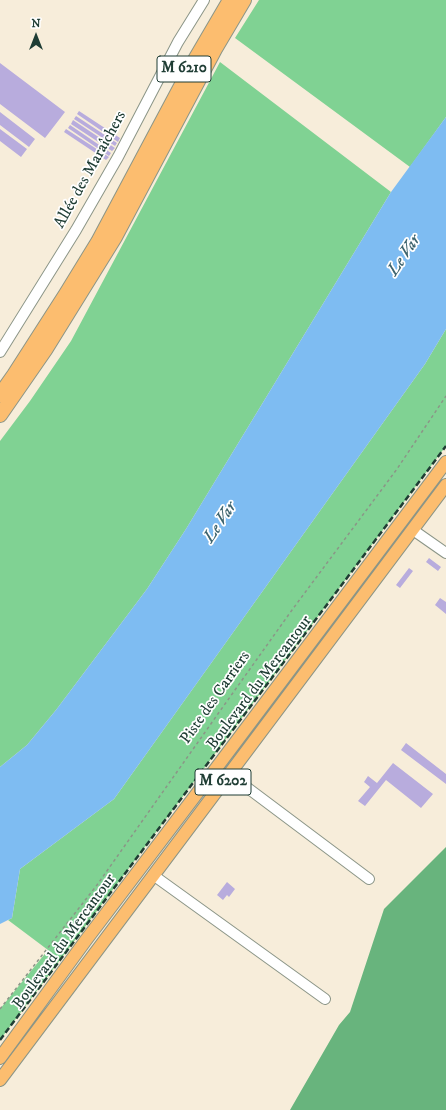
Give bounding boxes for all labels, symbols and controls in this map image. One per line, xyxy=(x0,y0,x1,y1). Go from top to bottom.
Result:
north arrow xyxy=(16,16,56,56)
text: N xyxy=(31,17,41,31)
road number: M 6210 xyxy=(157,56,211,82)
street label: Allée des Maraîchers xyxy=(51,108,131,232)
water label: Le Var xyxy=(384,232,426,280)
water label: Le Var xyxy=(200,499,242,547)
street label: Boulevard du Mercantour xyxy=(203,612,317,754)
street label: Piste des Carriers xyxy=(177,648,255,748)
road number: M 6202 xyxy=(195,769,251,795)
street label: Boulevard du Mercantour xyxy=(9,871,121,1013)

